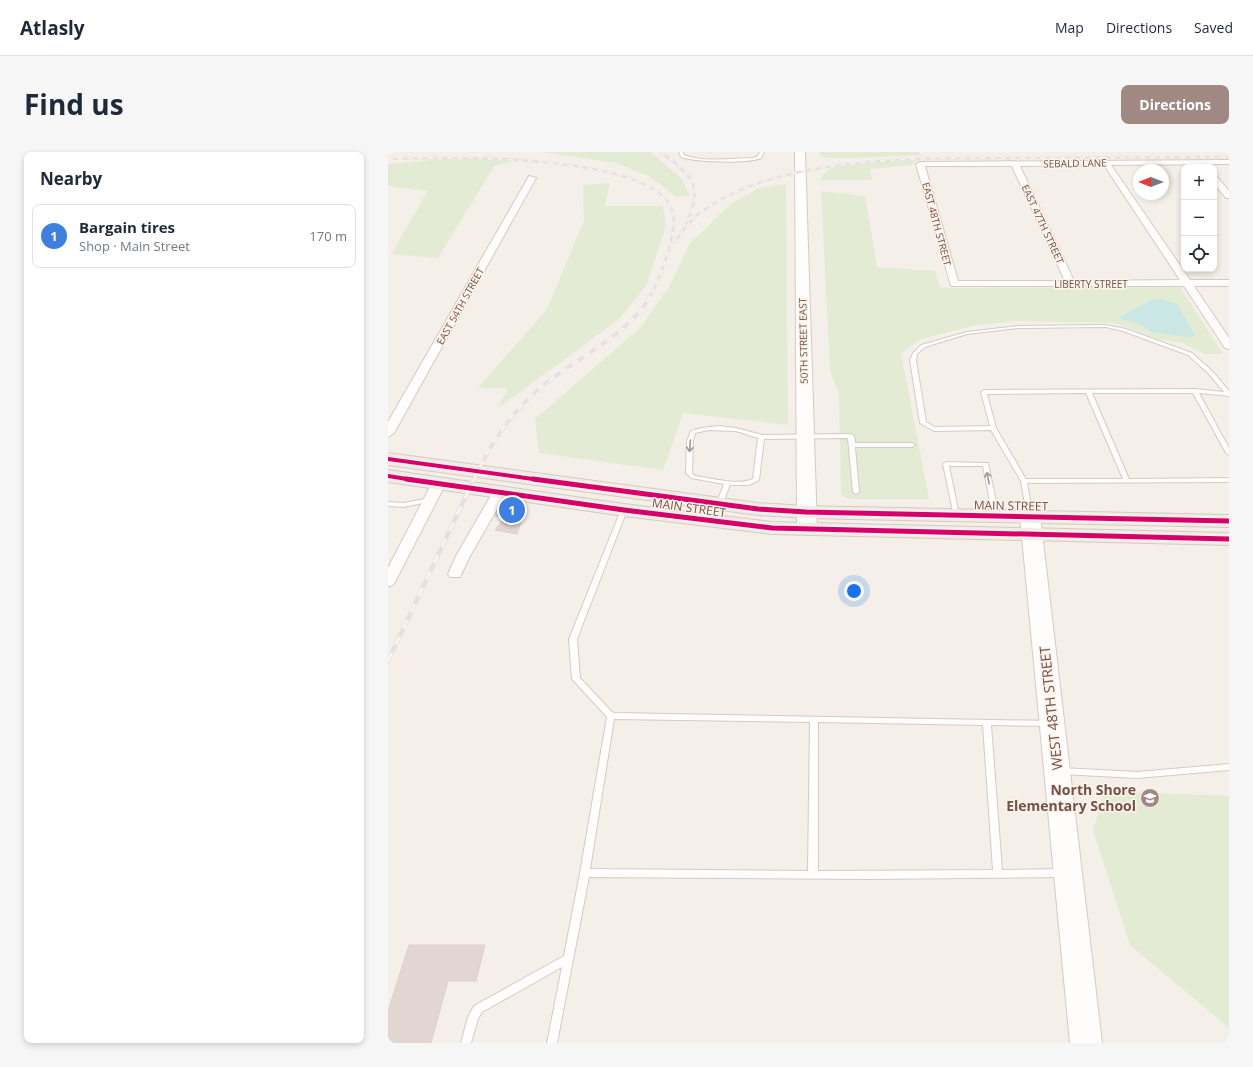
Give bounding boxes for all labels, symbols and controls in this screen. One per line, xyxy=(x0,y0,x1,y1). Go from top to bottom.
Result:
text: Atlasly xyxy=(20,15,85,41)
text: Map xyxy=(1055,18,1084,37)
text: Directions xyxy=(1106,18,1172,37)
text: Saved xyxy=(1194,18,1233,37)
text: Find us xyxy=(24,85,124,123)
button: Directions xyxy=(1121,85,1229,124)
street label: SEBALD LANE xyxy=(1043,155,1107,171)
north arrow xyxy=(1133,164,1169,200)
map controls xyxy=(1181,164,1217,272)
button: + xyxy=(1181,164,1217,200)
text: Nearby xyxy=(40,167,102,190)
street label: EAST 48TH STREET xyxy=(919,181,955,268)
street label: EAST 47TH STREET xyxy=(1018,182,1068,266)
button: − xyxy=(1181,200,1217,236)
text: Bargain tires xyxy=(79,217,175,237)
text: 1 xyxy=(50,227,58,245)
text: 170 m xyxy=(309,227,347,245)
button: locate xyxy=(1181,236,1217,272)
text: Shop · Main Street xyxy=(79,237,190,255)
street label: EAST 54TH STREET xyxy=(433,264,487,347)
street label: LIBERTY STREET xyxy=(1054,277,1128,291)
street label: 50TH STREET EAST xyxy=(795,297,811,384)
one-way arrow xyxy=(687,439,694,452)
one-way arrow xyxy=(984,471,992,484)
street label: MAIN STREET xyxy=(651,494,727,521)
pin: 1 xyxy=(499,495,525,525)
street label: MAIN STREET xyxy=(974,496,1049,515)
your location xyxy=(844,581,864,601)
street label: WEST 48TH STREET xyxy=(1035,645,1066,771)
place label: North Shore Elementary School xyxy=(1006,780,1136,815)
school or university icon: North Shore Elementary School xyxy=(1139,787,1161,809)

